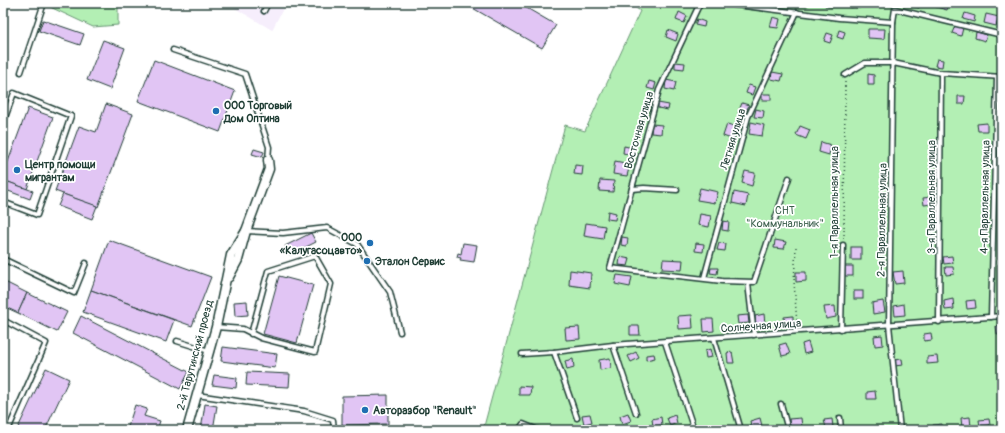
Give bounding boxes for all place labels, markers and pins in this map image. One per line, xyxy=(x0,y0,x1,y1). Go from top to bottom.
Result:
place label: ООО Торговый Дом Оптина xyxy=(223,99,292,125)
marker: ООО Торговый Дом Оптина xyxy=(211,106,221,116)
place label: Центр помощи мигрантам xyxy=(25,158,95,184)
marker: Центр помощи мигрантам xyxy=(12,165,22,175)
place label: ООО «Калугасоцавто» xyxy=(279,231,362,257)
marker: ООО «Калугасоцавто» xyxy=(365,238,375,248)
place label: Эталон Сервис xyxy=(375,255,446,268)
marker: Эталон Сервис xyxy=(362,256,372,266)
place label: Авторазбор "Renault" xyxy=(373,404,477,417)
marker: Авторазбор "Renault" xyxy=(360,405,370,415)

